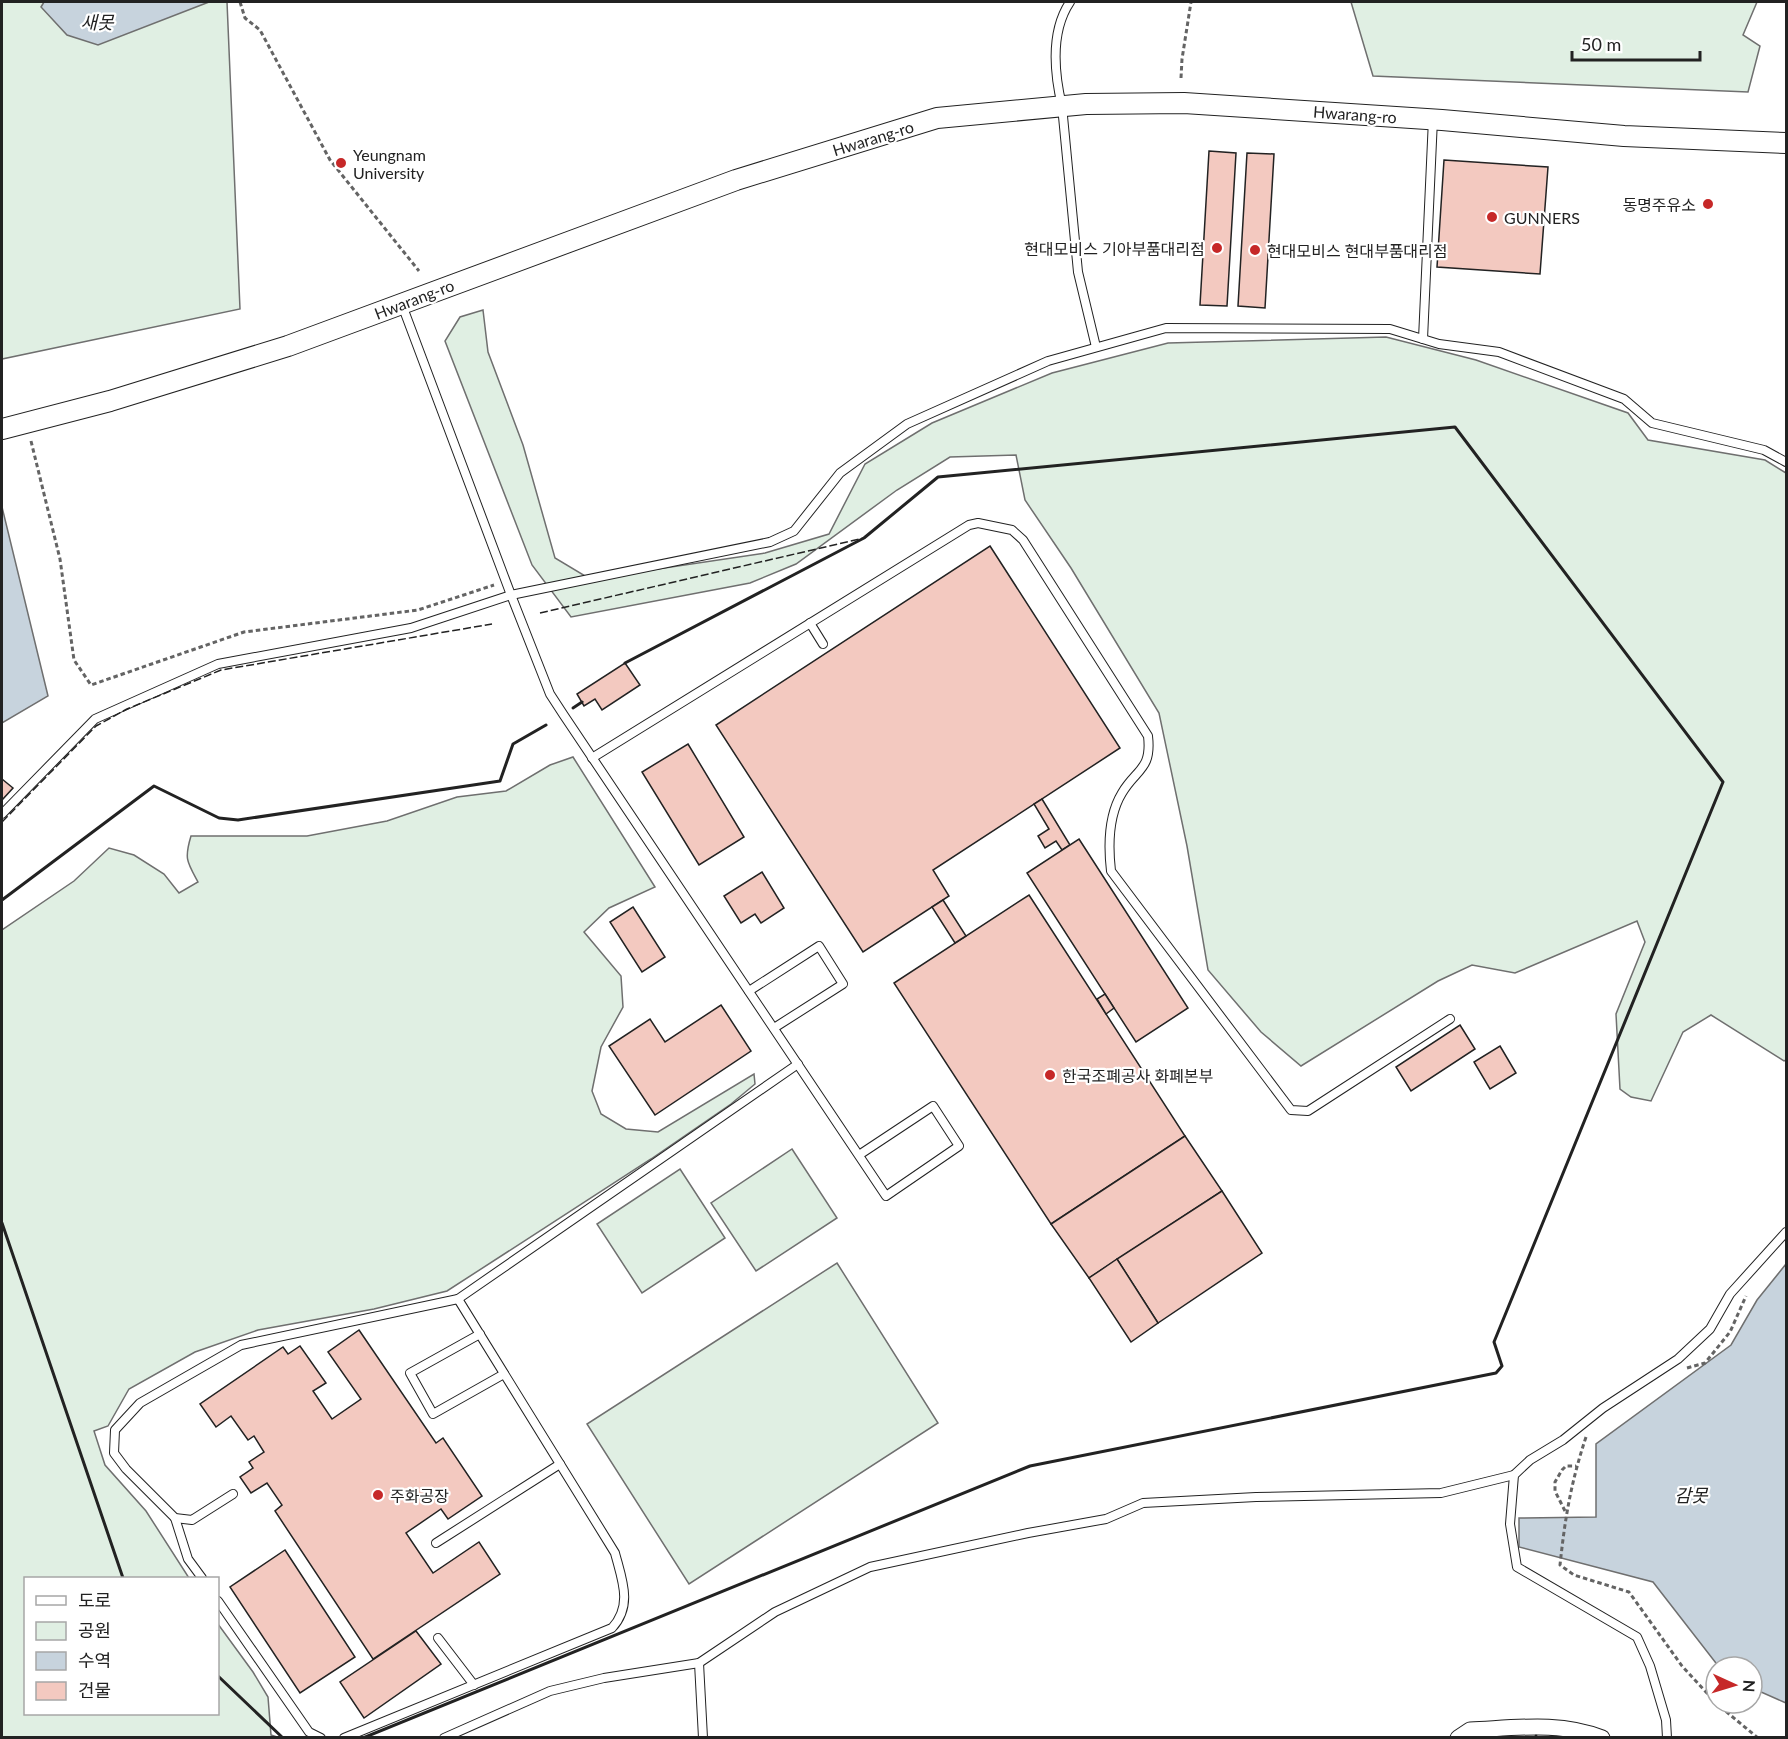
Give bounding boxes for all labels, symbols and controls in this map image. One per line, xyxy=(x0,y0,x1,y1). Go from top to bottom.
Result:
water label: 새못 xyxy=(80,11,115,33)
scale bar xyxy=(1572,24,1700,62)
text: 50 m xyxy=(1581,33,1621,55)
street label: Hwarang-ro xyxy=(1312,102,1398,126)
street label: Hwarang-ro xyxy=(830,117,916,159)
place label: Yeungnam University xyxy=(353,145,426,182)
marker: Yeungnam University xyxy=(334,156,348,170)
place label: 동명주유소 xyxy=(1622,195,1696,214)
marker: 동명주유소 xyxy=(1701,197,1715,211)
place label: GUNNERS xyxy=(1504,208,1580,227)
marker: GUNNERS xyxy=(1485,210,1499,224)
place label: 현대모비스 기아부품대리점 xyxy=(1024,239,1205,258)
marker: 현대모비스 기아부품대리점 xyxy=(1210,241,1224,255)
place label: 현대모비스 현대부품대리점 xyxy=(1267,241,1448,260)
marker: 현대모비스 현대부품대리점 xyxy=(1248,243,1262,257)
street label: Hwarang-ro xyxy=(371,275,457,323)
place label: 한국조폐공사 화폐본부 xyxy=(1062,1066,1214,1085)
marker: 한국조폐공사 화폐본부 xyxy=(1043,1068,1057,1082)
water label: 감못 xyxy=(1674,1484,1709,1506)
place label: 주화공장 xyxy=(390,1486,449,1505)
marker: 주화공장 xyxy=(371,1488,385,1502)
legend xyxy=(24,1577,219,1715)
text: 도로 xyxy=(78,1589,111,1611)
text: 공원 xyxy=(78,1619,111,1641)
text: 수역 xyxy=(78,1649,111,1671)
north arrow xyxy=(1704,1655,1764,1715)
text: 건물 xyxy=(78,1679,111,1701)
text: N xyxy=(1740,1679,1759,1693)

